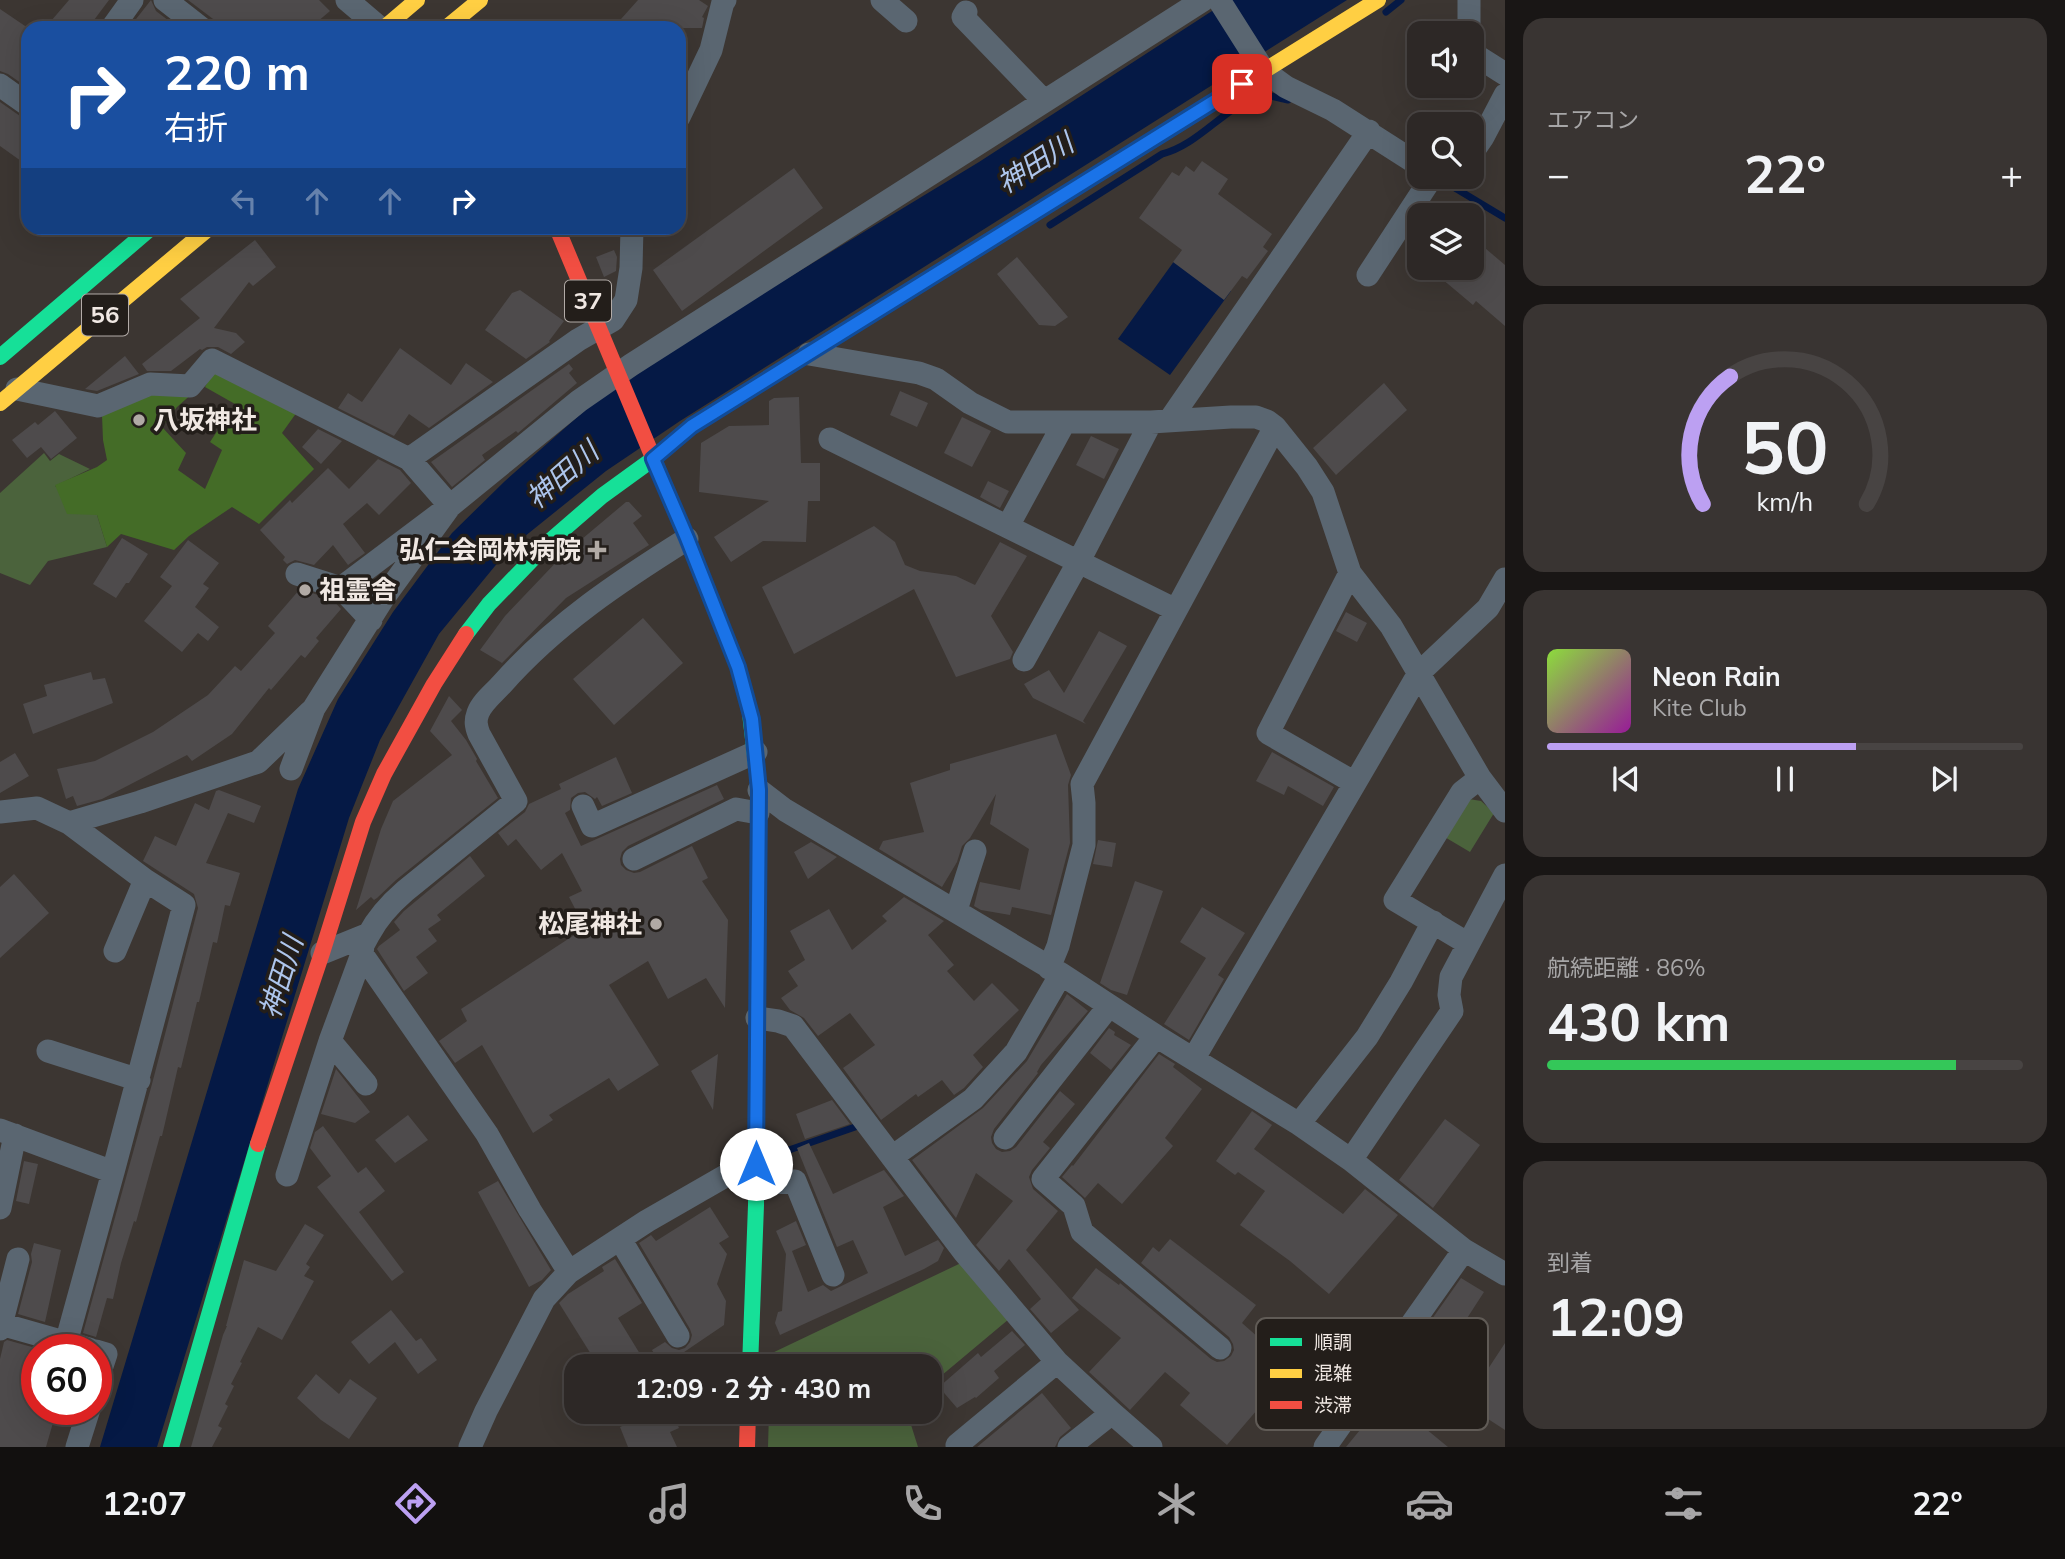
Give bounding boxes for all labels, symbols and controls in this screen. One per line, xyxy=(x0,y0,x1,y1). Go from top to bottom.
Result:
map controls xyxy=(1407,21,1484,280)
button: sound xyxy=(1407,21,1484,98)
text: 220 m xyxy=(164,41,310,102)
icon: right xyxy=(49,49,140,140)
pin xyxy=(1212,54,1272,114)
icon: arrive xyxy=(1223,65,1261,103)
text: エアコン xyxy=(1547,105,1639,134)
text: 右折 xyxy=(164,107,228,147)
button: search xyxy=(1407,112,1484,189)
water label: 神田川 xyxy=(990,123,1082,200)
text: 22° xyxy=(1744,141,1826,206)
text: − xyxy=(1547,150,1570,198)
text: + xyxy=(2000,150,2023,198)
icon: left xyxy=(225,182,263,220)
icon: ahead xyxy=(298,182,336,220)
icon: ahead xyxy=(371,182,409,220)
icon: right xyxy=(444,182,482,220)
button: layers xyxy=(1407,203,1484,280)
road number: 37 xyxy=(565,280,611,322)
road number: 56 xyxy=(82,294,128,336)
text: 50 xyxy=(1741,401,1829,492)
place label: 八坂神社 xyxy=(153,403,257,436)
marker: 八坂神社 xyxy=(131,412,147,428)
water label: 神田川 xyxy=(518,432,607,515)
text: km/h xyxy=(1757,485,1813,516)
place label: 弘仁会岡林病院 xyxy=(399,533,581,566)
marker: 弘仁会岡林病院 xyxy=(587,540,607,560)
place label: 祖霊舎 xyxy=(319,573,397,606)
marker: 祖霊舎 xyxy=(297,582,313,598)
text: Neon Rain xyxy=(1652,660,1781,693)
text: Kite Club xyxy=(1652,693,1747,722)
icon: previous xyxy=(1607,760,1645,798)
icon: pause xyxy=(1766,760,1804,798)
icon: next xyxy=(1925,760,1963,798)
place label: 松尾神社 xyxy=(538,907,642,940)
marker: 松尾神社 xyxy=(648,916,664,932)
water label: 神田川 xyxy=(252,929,310,1022)
text: 航続距離 · 86% xyxy=(1547,953,1705,982)
text: 430 km xyxy=(1547,989,1730,1054)
position arrow xyxy=(719,1127,793,1201)
text: 到着 xyxy=(1547,1248,1593,1277)
text: 12:09 xyxy=(1547,1284,1685,1349)
legend xyxy=(1256,1318,1488,1430)
text: 順調 xyxy=(1314,1330,1352,1354)
speed limit sign: 60 xyxy=(21,1334,112,1425)
text: 混雑 xyxy=(1314,1361,1352,1385)
text: 12:09 · 2 分 · 430 m xyxy=(635,1372,871,1405)
text: 渋滞 xyxy=(1314,1393,1352,1417)
icon: directions xyxy=(391,1479,440,1528)
icon: music xyxy=(645,1479,694,1528)
icon: phone xyxy=(898,1479,947,1528)
icon: climate xyxy=(1152,1479,1201,1528)
icon: car xyxy=(1405,1479,1454,1528)
icon: filters xyxy=(1659,1479,1708,1528)
text: 12:07 xyxy=(102,1483,187,1523)
text: 22° xyxy=(1912,1483,1963,1523)

